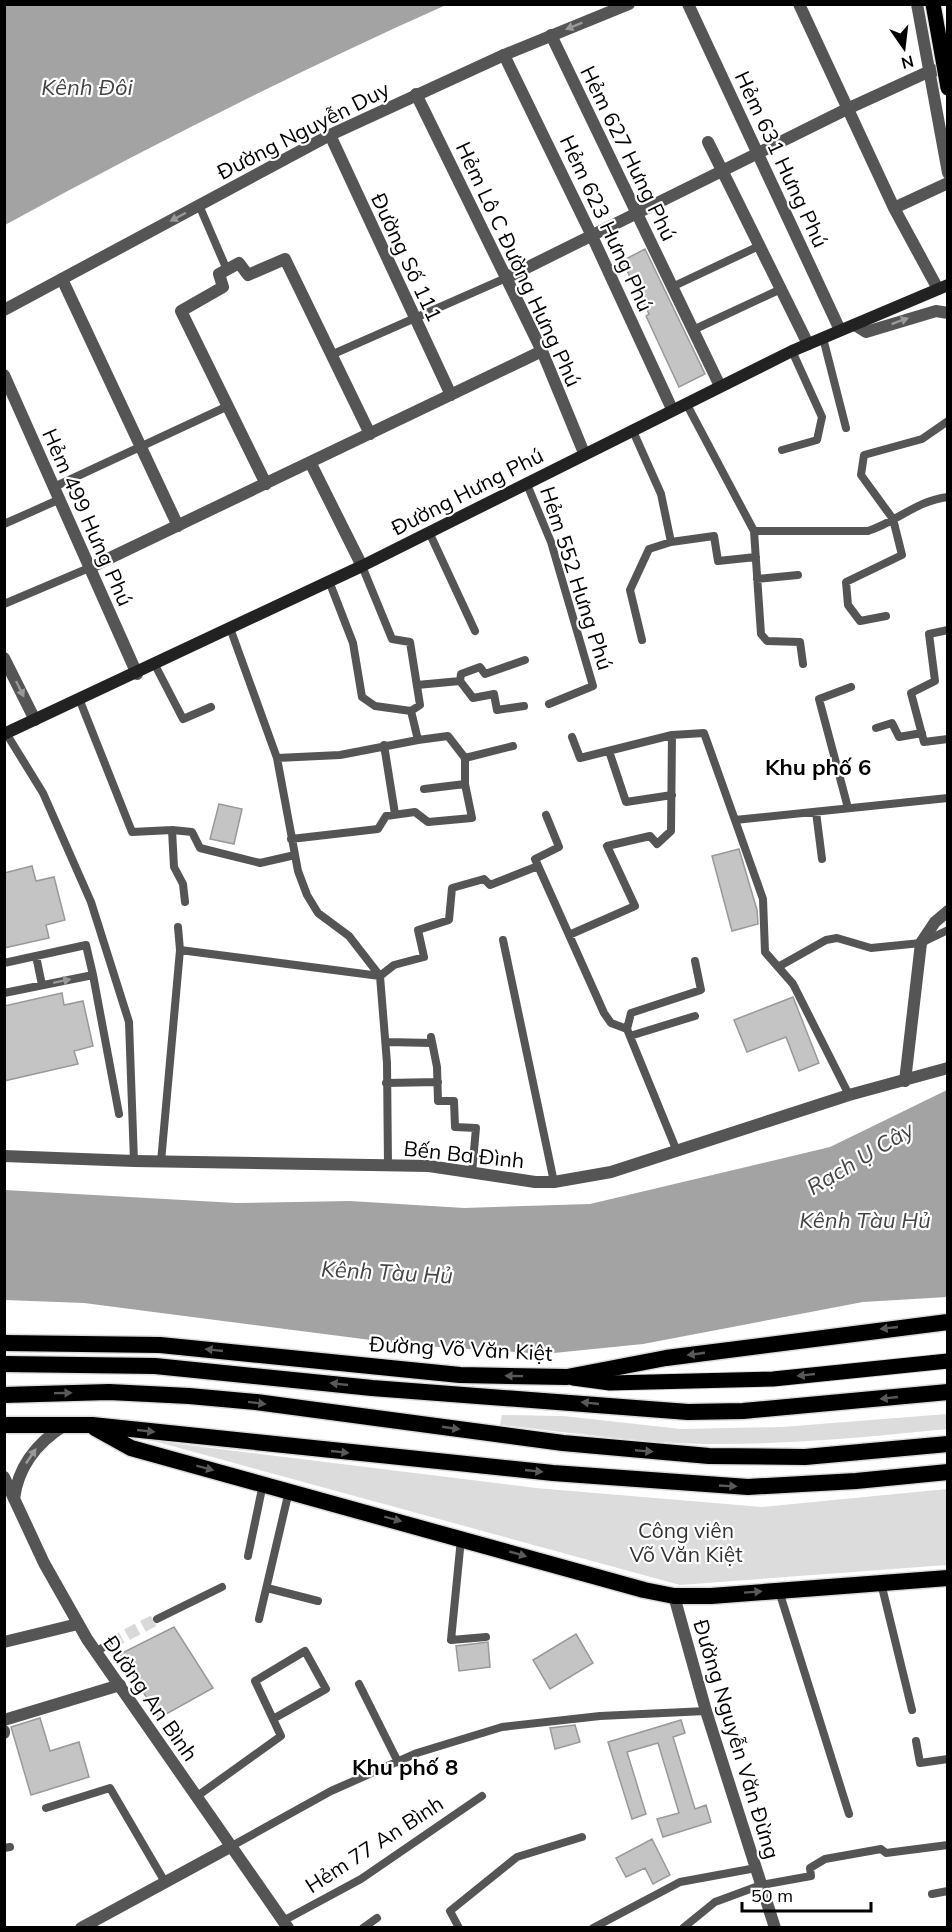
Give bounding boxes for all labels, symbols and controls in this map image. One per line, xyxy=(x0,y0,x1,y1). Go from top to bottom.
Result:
north arrow xyxy=(874,18,934,78)
one-way arrow xyxy=(565,21,583,31)
text: N xyxy=(899,51,916,74)
street label: Hẻm 627 Hưng Phú xyxy=(575,61,683,245)
street label: Hẻm 631 Hưng Phú xyxy=(730,67,834,251)
water label: Kênh Đôi xyxy=(41,73,133,101)
street label: Đường Nguyễn Duy xyxy=(213,75,393,185)
street label: Hẻm 623 Hưng Phú xyxy=(555,131,659,315)
street label: Hẻm Lô C Đường Hưng Phú xyxy=(451,137,587,391)
street label: Đường Số 111 xyxy=(366,189,448,325)
one-way arrow xyxy=(169,212,186,222)
one-way arrow xyxy=(892,316,910,326)
street label: Hẻm 499 Hưng Phú xyxy=(37,424,139,610)
street label: Đường Hưng Phú xyxy=(387,441,547,541)
street label: Hẻm 552 Hưng Phú xyxy=(535,483,619,673)
one-way arrow xyxy=(15,681,24,698)
district label: Khu phố 6 xyxy=(765,753,871,781)
one-way arrow xyxy=(53,976,72,985)
water label: Rạch Ụ Cây xyxy=(801,1115,920,1201)
street label: Bến Ba Đình xyxy=(402,1135,526,1173)
water label: Kênh Tàu Hủ xyxy=(799,1206,931,1234)
water label: Kênh Tàu Hủ xyxy=(321,1255,453,1289)
one-way arrow xyxy=(880,1324,899,1333)
street label: Đường Võ Văn Kiệt xyxy=(369,1330,553,1366)
one-way arrow xyxy=(204,1345,223,1355)
one-way arrow xyxy=(686,1349,705,1358)
one-way arrow xyxy=(796,1370,815,1380)
one-way arrow xyxy=(504,1371,523,1381)
one-way arrow xyxy=(329,1379,348,1389)
one-way arrow xyxy=(53,1388,72,1397)
one-way arrow xyxy=(880,1393,899,1403)
one-way arrow xyxy=(248,1398,267,1407)
one-way arrow xyxy=(581,1399,600,1408)
one-way arrow xyxy=(441,1423,460,1433)
one-way arrow xyxy=(136,1426,155,1436)
one-way arrow xyxy=(635,1446,654,1456)
one-way arrow xyxy=(330,1447,349,1457)
one-way arrow xyxy=(25,1448,36,1464)
one-way arrow xyxy=(196,1464,214,1473)
one-way arrow xyxy=(524,1466,543,1476)
one-way arrow xyxy=(719,1481,738,1490)
one-way arrow xyxy=(384,1515,402,1525)
park label: Công viên Võ Văn Kiệt xyxy=(629,1517,743,1567)
one-way arrow xyxy=(509,1550,527,1559)
one-way arrow xyxy=(743,1588,762,1597)
street label: Đường Nguyễn Văn Đừng xyxy=(688,1616,786,1862)
street label: Đường An Bình xyxy=(98,1630,204,1766)
district label: Khu phố 8 xyxy=(352,1753,458,1781)
street label: Hẻm 77 An Bình xyxy=(300,1790,448,1898)
scale bar xyxy=(742,1875,871,1913)
text: 50 m xyxy=(751,1884,793,1907)

